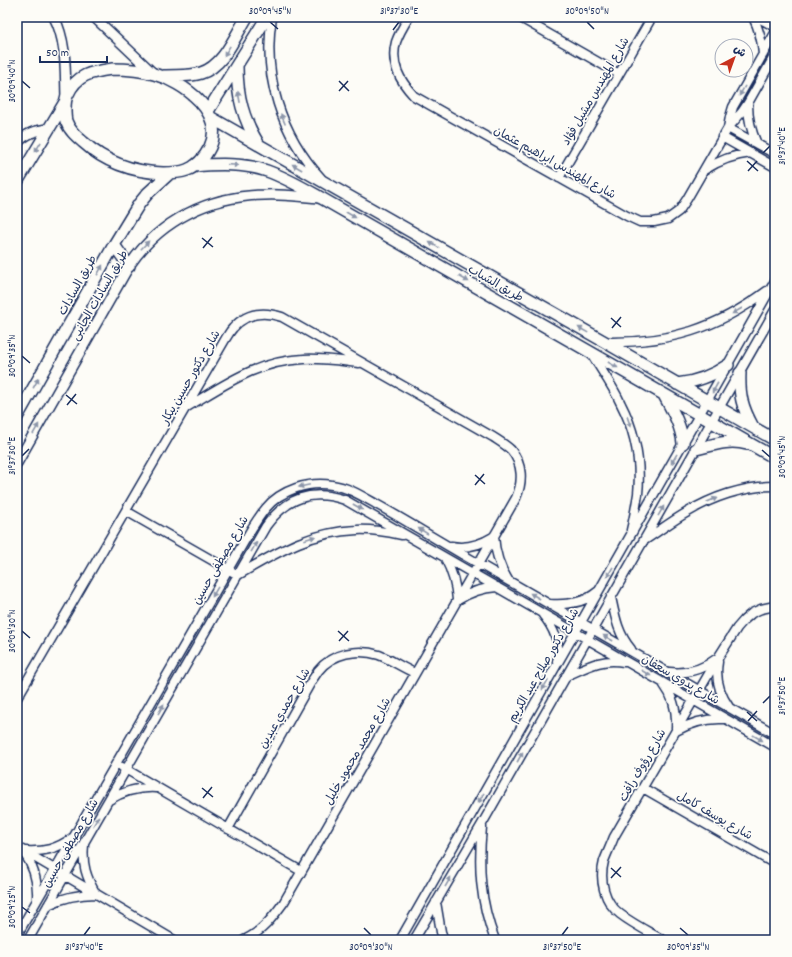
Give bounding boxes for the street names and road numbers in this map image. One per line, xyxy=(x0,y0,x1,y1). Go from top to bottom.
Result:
street label: شارع المهندس مشيل فؤاد xyxy=(558,34,634,149)
street label: شارع المهندس ابراهيم عثمان xyxy=(490,123,619,204)
street label: طريق السادات الجانبى xyxy=(67,247,133,344)
street label: طريق السادات xyxy=(55,252,102,319)
street label: طريق الشباب xyxy=(464,262,526,307)
street label: شارع دكتور حسين بيكار xyxy=(157,327,225,429)
street label: شارع مصطفى حسين xyxy=(189,513,254,608)
street label: شارع دكتور صلاح عبد الكريم xyxy=(505,605,584,726)
street label: شارع بدوي سعفان xyxy=(638,651,722,710)
street label: شارع حمدي عبدين xyxy=(255,665,315,752)
street label: شارع محمد محمود خليل xyxy=(321,695,396,808)
street label: شارع رؤوف رأفت xyxy=(616,726,671,805)
street label: شارع يوسف كامل xyxy=(673,788,755,845)
street label: شارع مصطفى حسين xyxy=(39,796,104,891)

